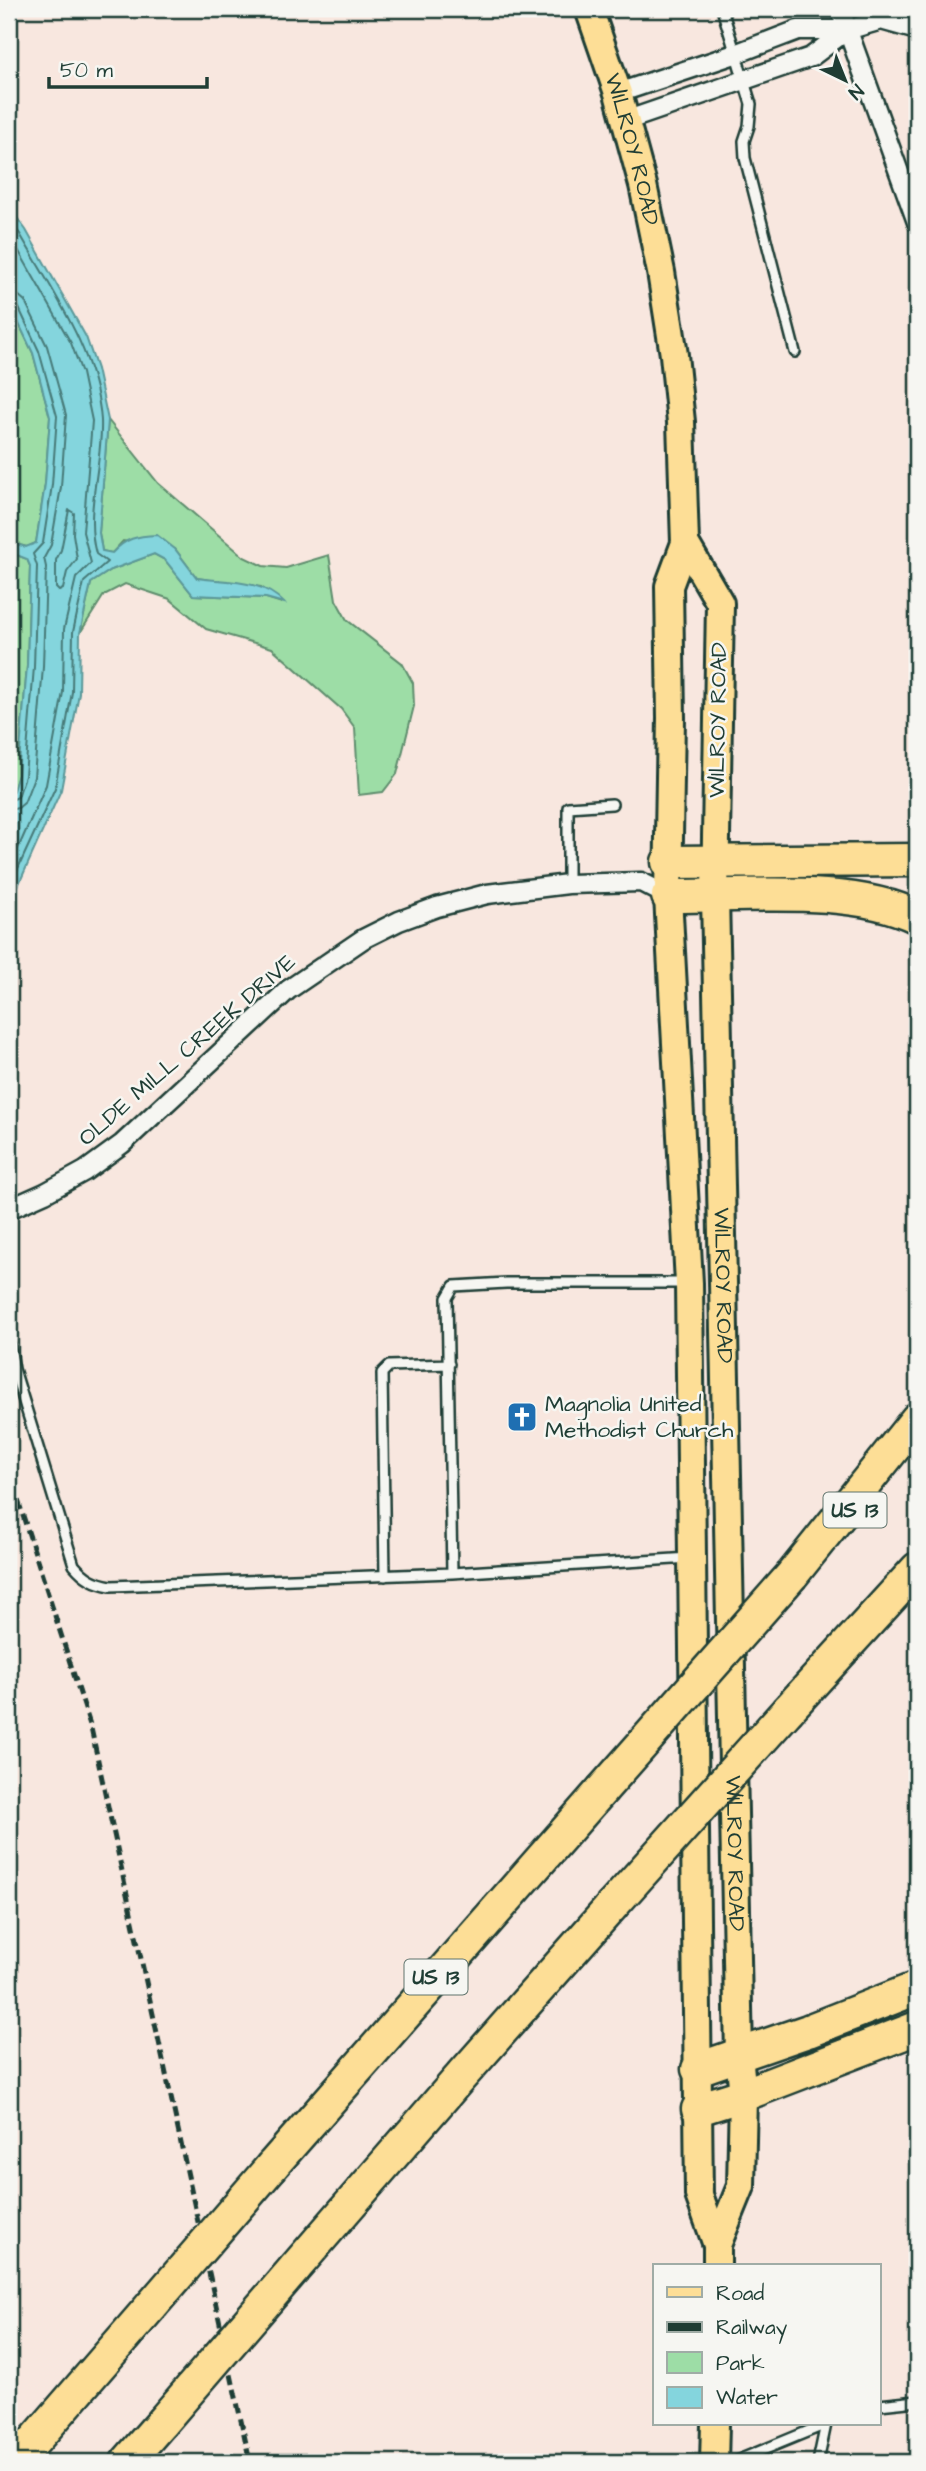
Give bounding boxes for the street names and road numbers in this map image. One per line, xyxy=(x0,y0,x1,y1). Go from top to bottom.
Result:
street label: WILROY ROAD xyxy=(596,69,667,228)
street label: WILROY ROAD xyxy=(701,642,735,798)
street label: OLDE MILL CREEK DRIVE xyxy=(71,946,303,1153)
street label: WILROY ROAD xyxy=(705,1207,741,1364)
road number: US 13 xyxy=(824,1492,886,1528)
street label: WILROY ROAD xyxy=(717,1775,752,1932)
road number: US 13 xyxy=(404,1960,467,1994)

